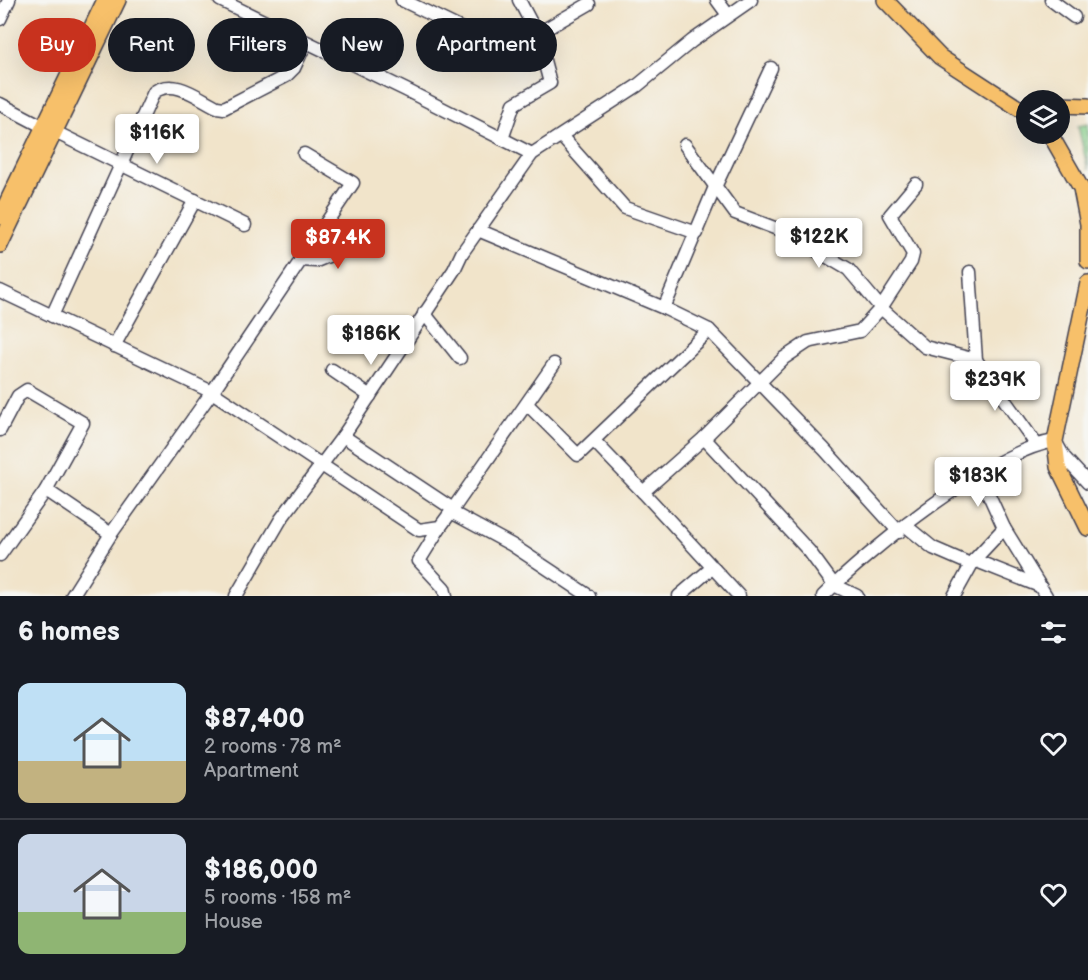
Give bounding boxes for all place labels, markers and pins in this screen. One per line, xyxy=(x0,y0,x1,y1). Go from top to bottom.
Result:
pin: $116K xyxy=(115,114,199,165)
pin: $122K xyxy=(777,218,861,269)
pin: $87.4K xyxy=(289,219,387,270)
pin: $186K xyxy=(329,315,413,366)
pin: $239K xyxy=(953,361,1037,412)
pin: $183K xyxy=(936,457,1020,508)

